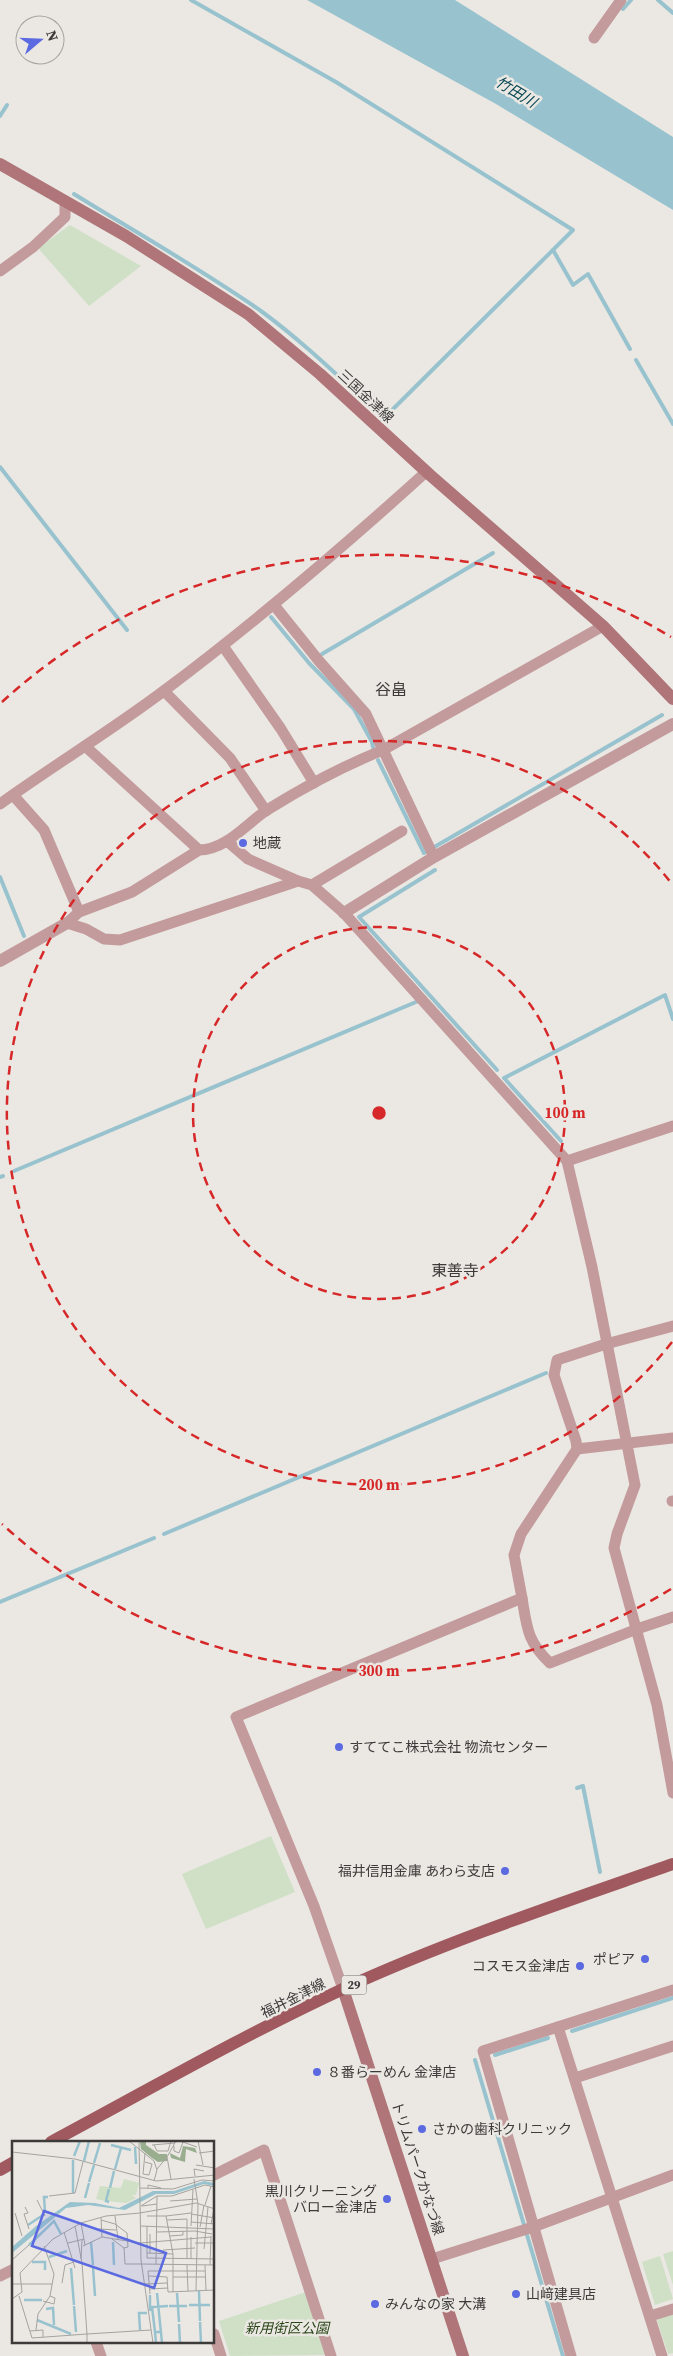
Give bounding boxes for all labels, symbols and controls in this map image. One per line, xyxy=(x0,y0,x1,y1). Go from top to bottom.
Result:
north arrow xyxy=(15,15,65,65)
text: N xyxy=(41,28,63,44)
water label: 竹田川 xyxy=(492,71,543,113)
street label: 三国金津線 xyxy=(334,365,398,427)
district label: 谷畠 xyxy=(375,678,407,700)
place label: 地蔵 xyxy=(253,833,281,853)
marker: 地蔵 xyxy=(237,837,249,849)
text: 100 m xyxy=(544,1102,586,1123)
centre of rings xyxy=(370,1104,388,1122)
district label: 東善寺 xyxy=(431,1259,479,1281)
text: 200 m xyxy=(358,1474,400,1495)
text: 300 m xyxy=(358,1660,400,1681)
place label: すててこ株式会社 物流センター xyxy=(349,1737,548,1757)
marker: すててこ株式会社 物流センター xyxy=(333,1741,345,1753)
place label: 福井信用金庫 あわら支店 xyxy=(338,1861,495,1881)
marker: 福井信用金庫 あわら支店 xyxy=(499,1865,511,1877)
place label: ポピア xyxy=(593,1949,635,1969)
marker: ポピア xyxy=(639,1953,651,1965)
place label: コスモス金津店 xyxy=(472,1956,570,1976)
marker: コスモス金津店 xyxy=(574,1960,586,1972)
street label: 福井金津線 xyxy=(257,1973,329,2023)
road number: 29 xyxy=(342,1976,366,1994)
place label: ８番らーめん 金津店 xyxy=(327,2062,456,2082)
marker: ８番らーめん 金津店 xyxy=(311,2066,323,2078)
street label: トリムパークかなづ線 xyxy=(387,2098,449,2238)
place label: さかの歯科クリニック xyxy=(432,2119,572,2139)
marker: さかの歯科クリニック xyxy=(416,2123,428,2135)
inset map xyxy=(12,2141,215,2344)
place label: 黒川クリーニング バロー金津店 xyxy=(265,2181,377,2217)
marker: 黒川クリーニング バロー金津店 xyxy=(381,2193,393,2205)
place label: 山﨑建具店 xyxy=(526,2284,596,2304)
marker: 山﨑建具店 xyxy=(510,2288,522,2300)
place label: みんなの家 大溝 xyxy=(385,2294,486,2314)
marker: みんなの家 大溝 xyxy=(369,2298,381,2310)
park label: 新用街区公園 xyxy=(245,2318,331,2338)

